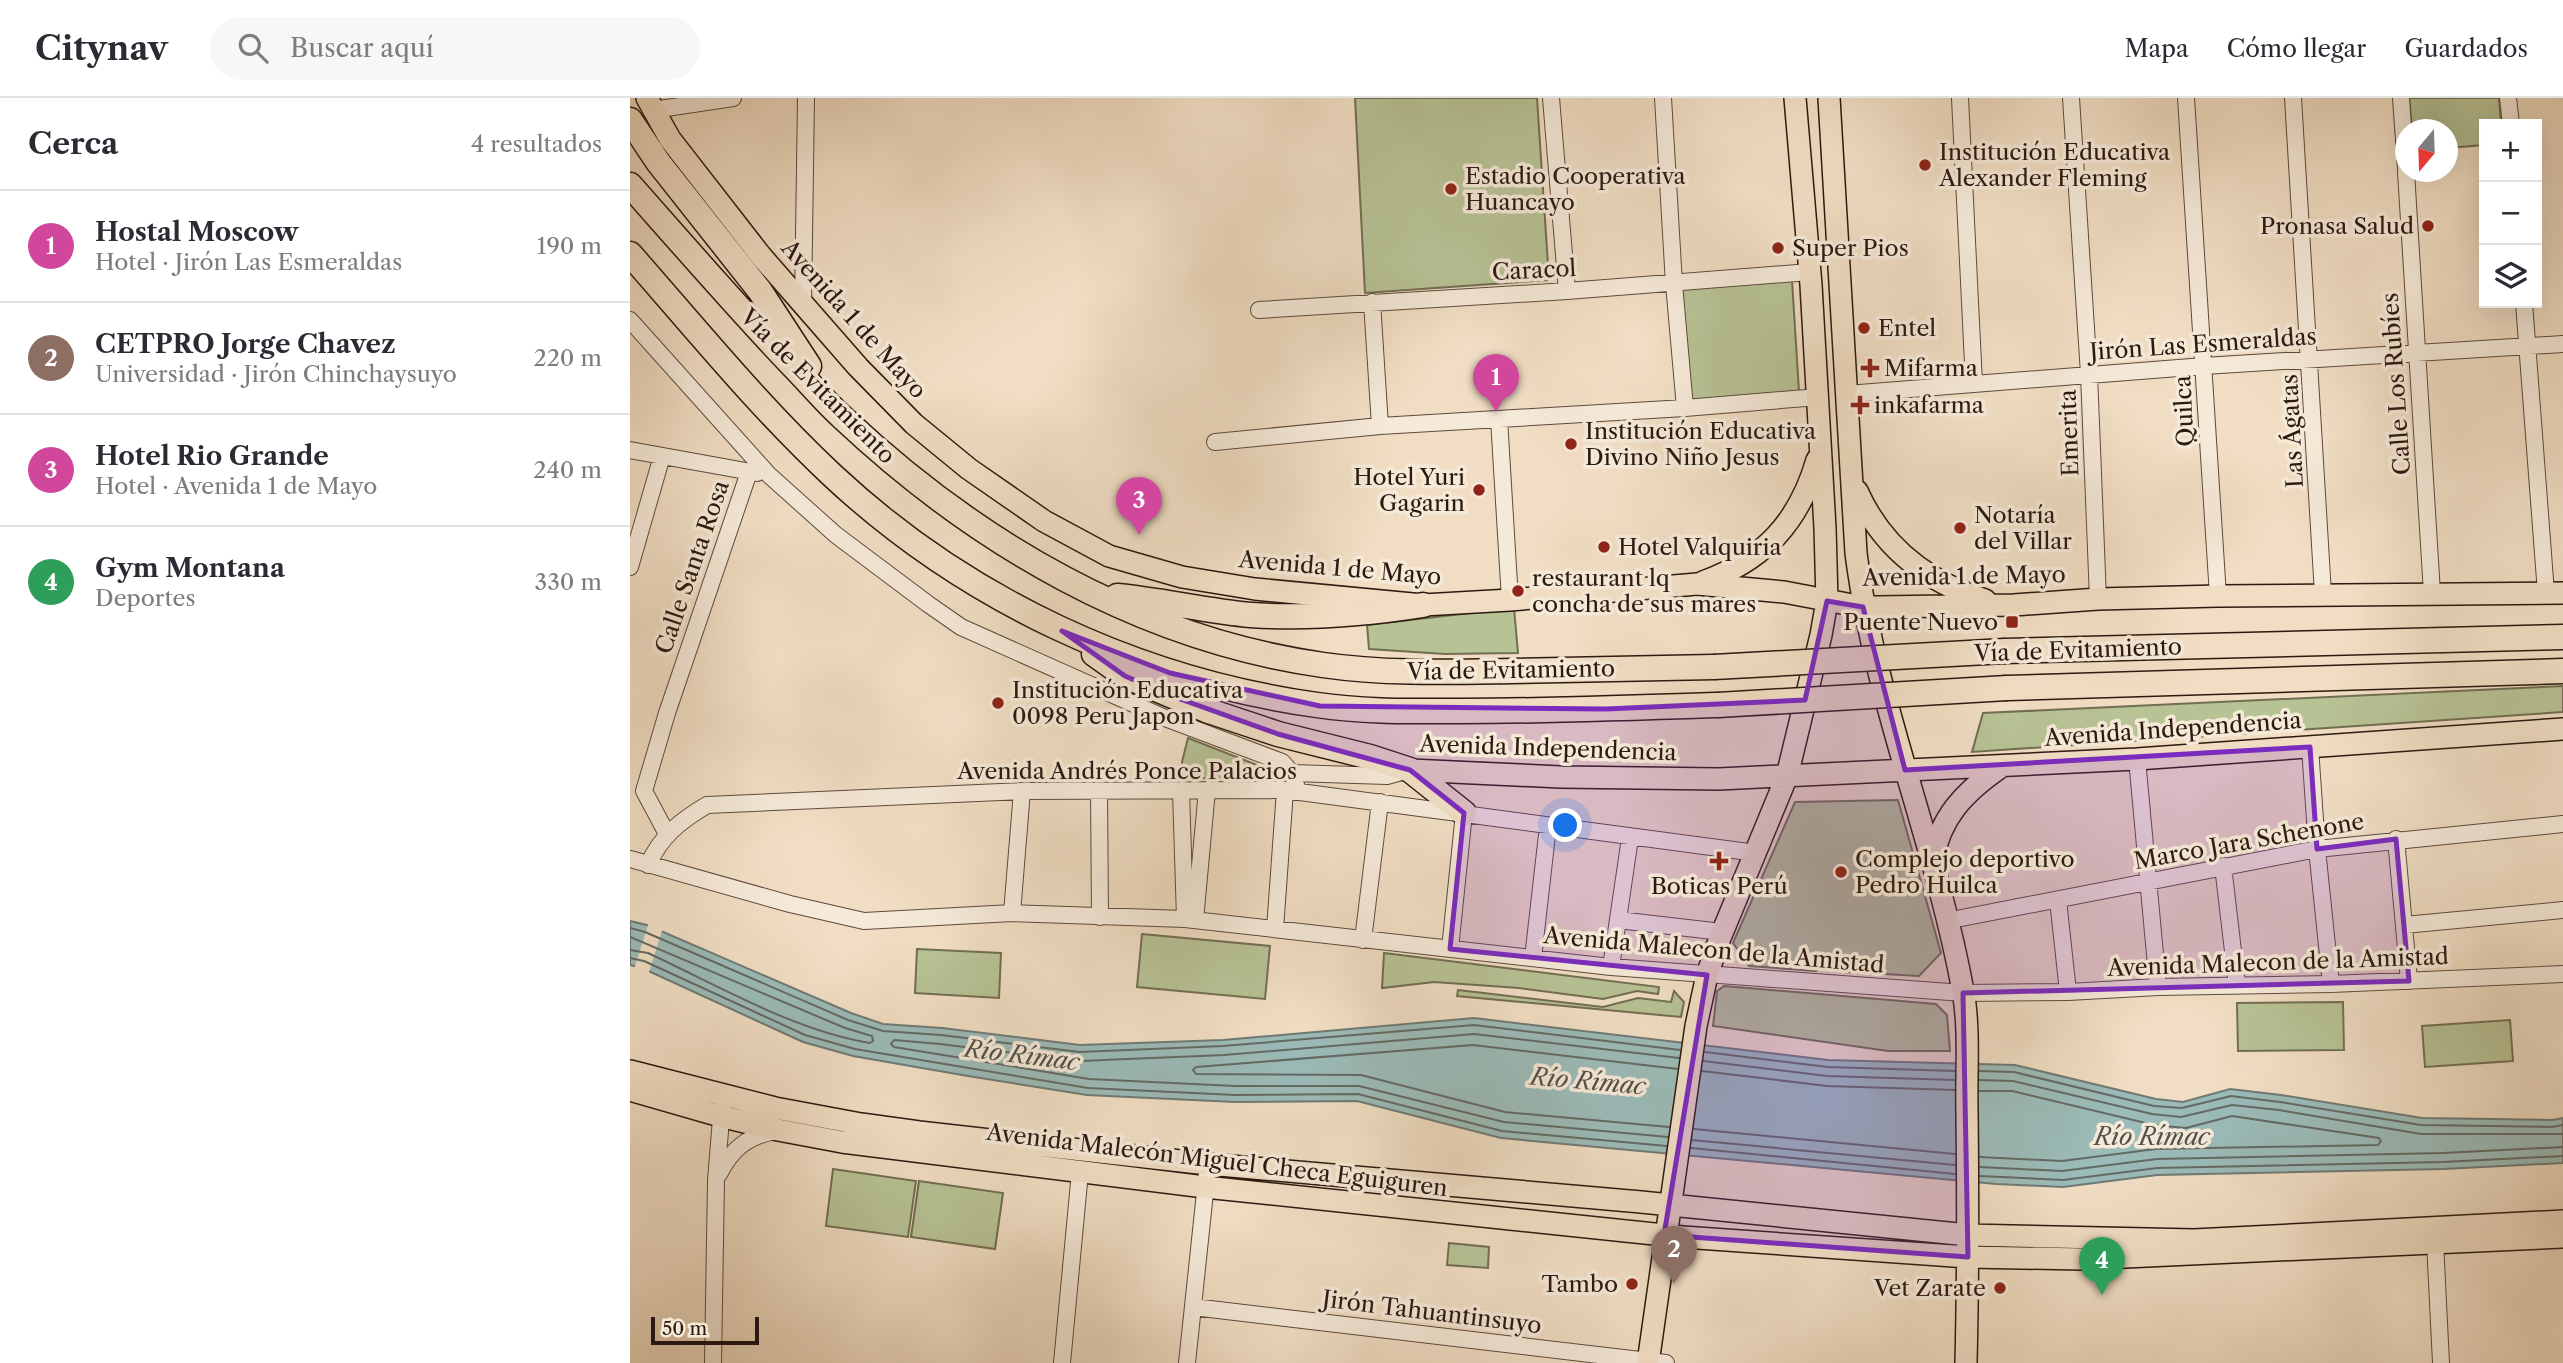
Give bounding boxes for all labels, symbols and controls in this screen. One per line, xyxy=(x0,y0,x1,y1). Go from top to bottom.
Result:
search box xyxy=(210,17,700,80)
text: Citynav xyxy=(35,28,168,69)
icon: search xyxy=(234,29,272,67)
text: Buscar aquí xyxy=(290,32,434,64)
text: Mapa xyxy=(2124,34,2189,63)
text: Cómo llegar xyxy=(2227,34,2366,63)
text: Guardados xyxy=(2404,34,2528,63)
north arrow xyxy=(2395,119,2458,182)
map controls xyxy=(2479,119,2542,308)
button: + xyxy=(2479,119,2542,182)
text: Cerca xyxy=(28,125,118,162)
text: 4 resultados xyxy=(471,130,602,158)
place label: Institución Educativa Alexander Fleming xyxy=(1938,138,2171,192)
marker: Institución Educativa Alexander Fleming xyxy=(1917,157,1933,173)
place label: Estadio Cooperativa Huancayo xyxy=(1465,162,1687,216)
marker: Estadio Cooperativa Huancayo xyxy=(1443,181,1459,197)
button: − xyxy=(2479,182,2542,245)
place label: Pronasa Salud xyxy=(2260,212,2414,240)
text: Hostal Moscow xyxy=(95,216,298,248)
marker: Pronasa Salud xyxy=(2420,218,2436,234)
text: 1 xyxy=(46,232,56,260)
text: 190 m xyxy=(537,232,602,260)
street label: Avenida 1 de Mayo xyxy=(775,233,932,404)
place label: Super Pios xyxy=(1792,234,1909,262)
marker: Super Pios xyxy=(1770,240,1786,256)
button: layers xyxy=(2479,245,2542,308)
text: Hotel · Jirón Las Esmeraldas xyxy=(95,248,402,276)
street label: Caracol xyxy=(1491,254,1577,286)
street label: Calle Los Rubíes xyxy=(2376,292,2416,476)
street label: Vía de Evitamiento xyxy=(734,302,901,469)
place label: Entel xyxy=(1878,314,1936,342)
marker: Entel xyxy=(1856,320,1872,336)
street label: Jirón Las Esmeraldas xyxy=(2086,322,2317,366)
text: CETPRO Jorge Chavez xyxy=(95,328,396,360)
text: 2 xyxy=(44,344,58,372)
text: 220 m xyxy=(533,344,602,372)
pin: 1 xyxy=(1473,354,1519,412)
place label: Mifarma xyxy=(1884,354,1979,382)
text: Universidad · Jirón Chinchaysuyo xyxy=(95,360,457,388)
marker: Mifarma xyxy=(1862,360,1878,376)
street label: Las Ágatas xyxy=(2275,373,2309,489)
street label: Quilca xyxy=(2168,374,2200,447)
street label: Emerita xyxy=(2053,388,2085,477)
place label: inkafarma xyxy=(1874,391,1985,419)
marker: inkafarma xyxy=(1852,397,1868,413)
place label: Institución Educativa Divino Niño Jesus xyxy=(1585,417,1817,471)
marker: Institución Educativa Divino Niño Jesus xyxy=(1563,436,1579,452)
text: Hotel Rio Grande xyxy=(95,440,329,472)
text: 3 xyxy=(45,456,58,484)
text: 240 m xyxy=(533,456,602,484)
place label: Hotel Yuri Gagarin xyxy=(1353,463,1465,517)
text: Hotel · Avenida 1 de Mayo xyxy=(95,472,377,500)
street label: Calle Santa Rosa xyxy=(649,476,735,657)
pin: 3 xyxy=(1116,477,1162,535)
marker: Hotel Yuri Gagarin xyxy=(1471,482,1487,498)
place label: Notaría del Villar xyxy=(1974,501,2072,555)
marker: Notaría del Villar xyxy=(1952,520,1968,536)
place label: Hotel Valquiria xyxy=(1618,533,1783,561)
marker: Hotel Valquiria xyxy=(1596,539,1612,555)
street label: Avenida 1 de Mayo xyxy=(1236,545,1443,591)
text: Gym Montana xyxy=(95,552,285,584)
street label: Avenida 1 de Mayo xyxy=(1861,560,2066,592)
place label: restaurant lq concha de sus mares xyxy=(1532,564,1756,618)
text: 4 xyxy=(44,568,58,596)
text: 330 m xyxy=(535,568,602,596)
marker: restaurant lq concha de sus mares xyxy=(1510,583,1526,599)
text: Deportes xyxy=(95,584,196,612)
place label: Puente Nuevo xyxy=(1843,608,1998,636)
marker: Puente Nuevo xyxy=(2004,614,2020,630)
street label: Vía de Evitamiento xyxy=(1973,632,2182,668)
street label: Vía de Evitamiento xyxy=(1406,654,1615,686)
place label: Institución Educativa 0098 Peru Japon xyxy=(1012,676,1244,730)
marker: Institución Educativa 0098 Peru Japon xyxy=(990,695,1006,711)
street label: Avenida Independencia xyxy=(2043,706,2303,752)
street label: Avenida Independencia xyxy=(1418,729,1678,767)
street label: Avenida Andrés Ponce Palacios xyxy=(956,757,1297,785)
street label: Marco Jara Schenone xyxy=(2132,807,2366,875)
your location xyxy=(1548,808,1582,842)
place label: Complejo deportivo Pedro Huilca xyxy=(1855,845,2075,899)
marker: Boticas Perú xyxy=(1711,853,1727,869)
marker: Complejo deportivo Pedro Huilca xyxy=(1833,864,1849,880)
place label: Boticas Perú xyxy=(1651,872,1787,900)
street label: Avenida Malecon de la Amistad xyxy=(1542,921,1885,979)
street label: Avenida Malecon de la Amistad xyxy=(2106,942,2449,982)
water label: Río Rímac xyxy=(961,1033,1082,1077)
water label: Río Rímac xyxy=(1527,1061,1648,1101)
street label: Avenida Malecón Miguel Checa Eguiguren xyxy=(984,1118,1449,1202)
water label: Río Rímac xyxy=(2092,1122,2211,1151)
pin: 2 xyxy=(1651,1226,1697,1284)
pin: 4 xyxy=(2079,1237,2125,1295)
place label: Tambo xyxy=(1541,1270,1618,1298)
place label: Vet Zarate xyxy=(1873,1274,1986,1302)
marker: Tambo xyxy=(1624,1276,1640,1292)
marker: Vet Zarate xyxy=(1992,1280,2008,1296)
street label: Jirón Tahuantinsuyo xyxy=(1318,1284,1543,1339)
scale bar xyxy=(651,1314,760,1346)
text: 50 m xyxy=(662,1317,707,1340)

